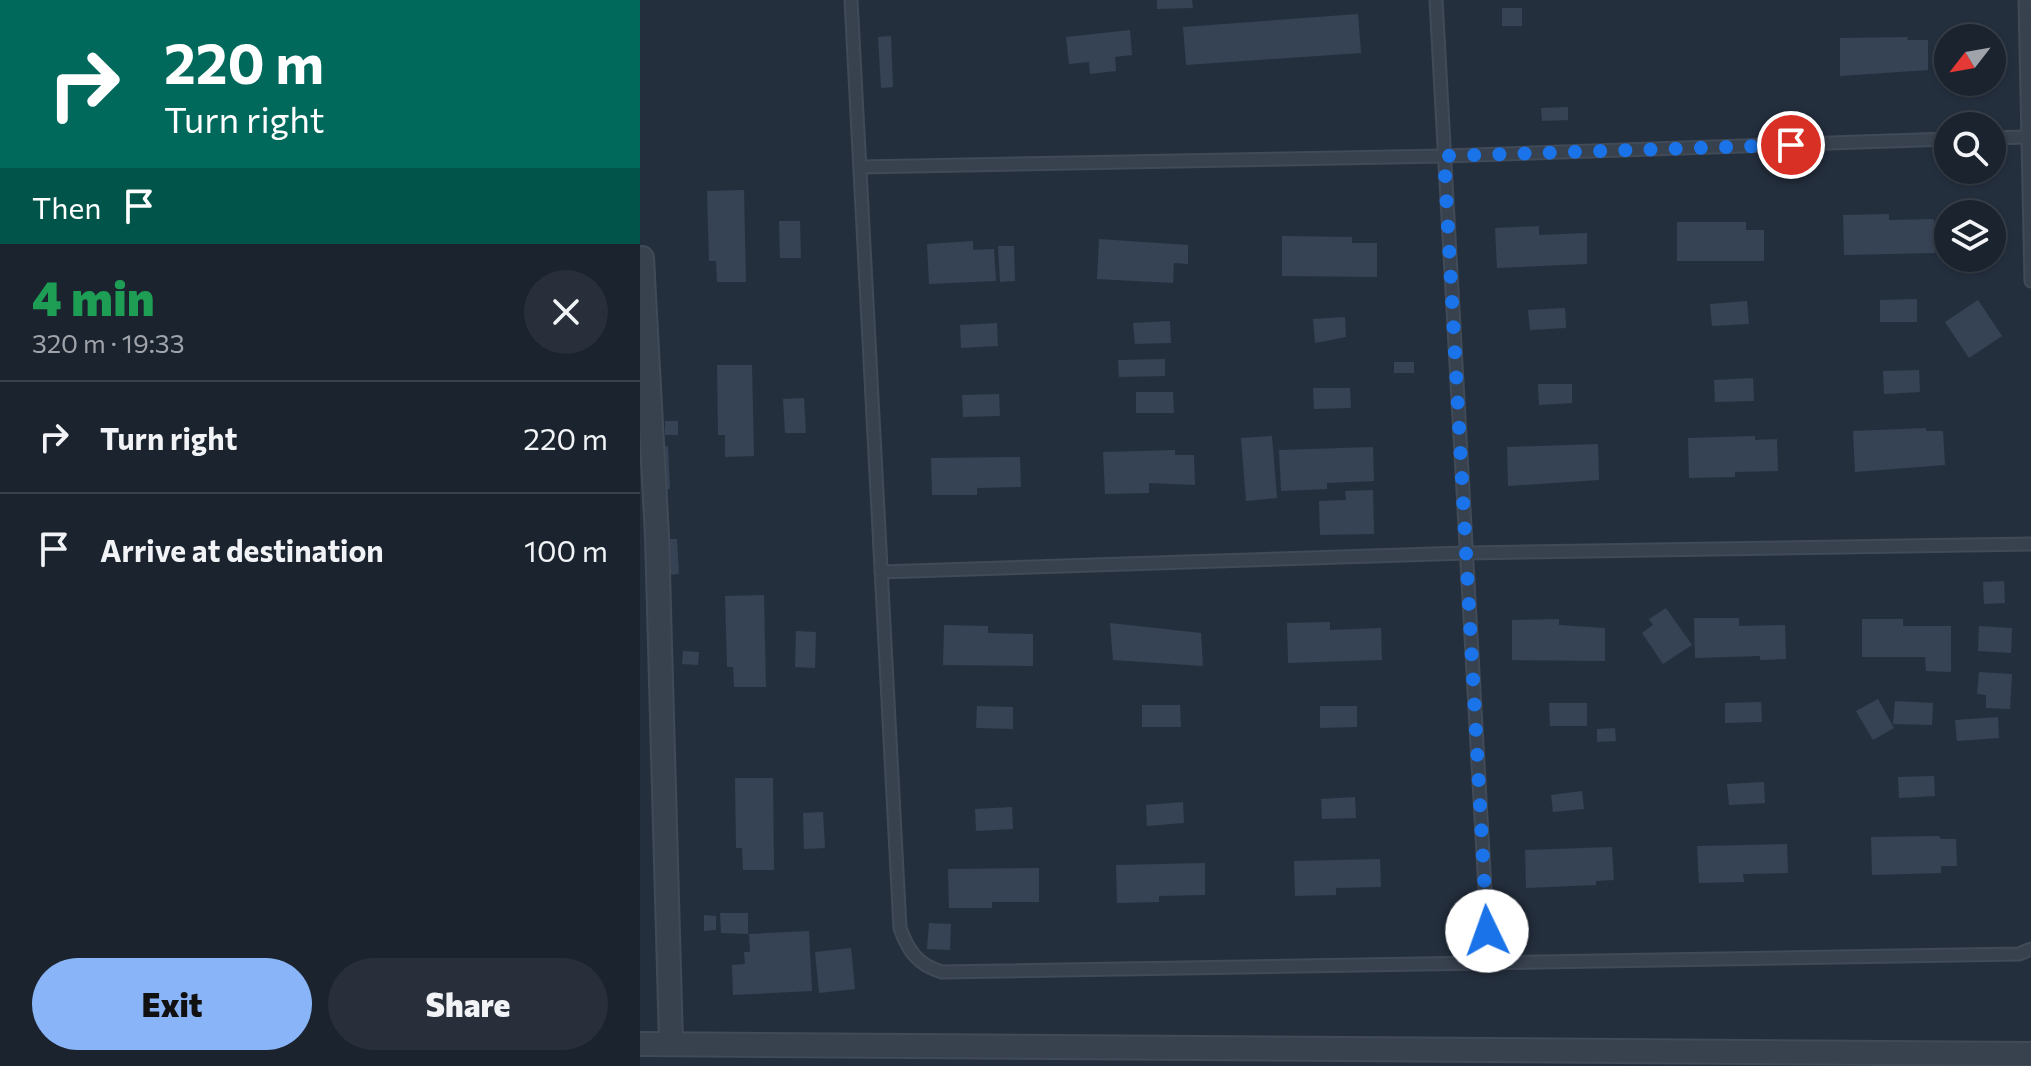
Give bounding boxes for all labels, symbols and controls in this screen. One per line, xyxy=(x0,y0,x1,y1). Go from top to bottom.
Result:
north arrow xyxy=(1934,24,2006,96)
map controls xyxy=(1934,24,2006,272)
text: 220 m xyxy=(164,27,324,96)
icon: right xyxy=(32,32,136,136)
text: Turn right xyxy=(164,96,325,140)
pin xyxy=(1757,111,1825,179)
button: search xyxy=(1934,112,2006,184)
icon: arrive xyxy=(1769,123,1813,167)
icon: arrive xyxy=(117,184,161,228)
text: Then xyxy=(32,188,101,225)
button: layers xyxy=(1934,200,2006,272)
text: 4 min xyxy=(32,267,155,326)
button: close xyxy=(524,270,608,354)
text: 320 m · 19:33 xyxy=(32,327,184,358)
icon: right xyxy=(32,415,76,459)
text: Turn right xyxy=(100,419,237,456)
text: 220 m xyxy=(523,419,608,456)
icon: arrive xyxy=(32,527,76,571)
text: Arrive at destination xyxy=(100,531,384,568)
text: 100 m xyxy=(524,531,608,568)
position arrow xyxy=(1445,889,1529,973)
button: Exit xyxy=(32,958,312,1050)
button: Share xyxy=(328,958,608,1050)

